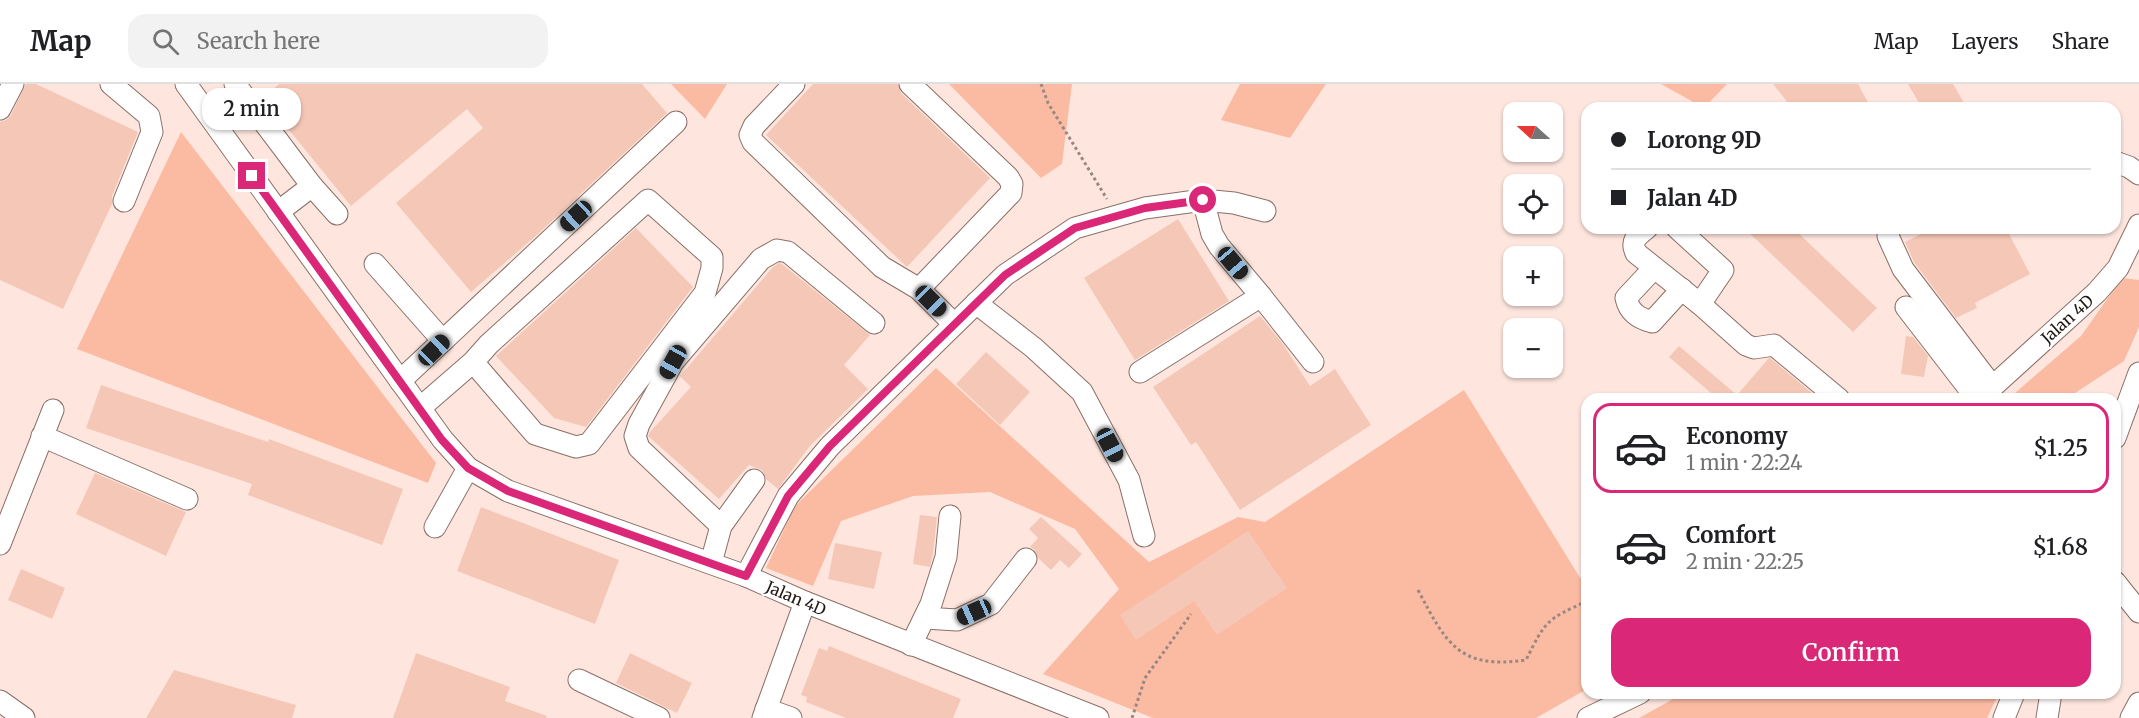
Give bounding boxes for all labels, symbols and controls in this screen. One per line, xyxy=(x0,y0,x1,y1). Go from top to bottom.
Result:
search box xyxy=(128,14,548,68)
text: Map xyxy=(30,23,92,59)
icon: search xyxy=(149,25,182,58)
text: Search here xyxy=(197,27,320,55)
text: Map xyxy=(1874,28,1919,55)
text: Layers xyxy=(1952,28,2019,55)
text: Share xyxy=(2052,28,2109,55)
callout: 2 min xyxy=(202,89,302,131)
text: 2 min xyxy=(223,96,280,121)
north arrow xyxy=(1503,102,1563,162)
map controls xyxy=(1503,102,1563,378)
text: Lorong 9D xyxy=(1647,126,1761,154)
route end xyxy=(238,162,265,189)
button: locate xyxy=(1503,174,1563,234)
text: Jalan 4D xyxy=(1647,184,1737,212)
route start xyxy=(1189,186,1216,213)
car xyxy=(557,197,595,235)
car xyxy=(1215,243,1251,283)
button: + xyxy=(1503,246,1563,306)
car xyxy=(912,282,950,320)
street label: Jalan 4D xyxy=(2036,290,2097,348)
button: − xyxy=(1503,318,1563,378)
car xyxy=(415,331,453,369)
car xyxy=(656,342,690,382)
icon: car xyxy=(1614,421,1668,475)
text: Economy xyxy=(1686,422,1787,450)
car xyxy=(1094,425,1126,465)
text: $1.25 xyxy=(2033,434,2088,462)
text: 1 min · 22:24 xyxy=(1686,450,1802,475)
icon: car xyxy=(1614,520,1668,574)
text: Comfort xyxy=(1686,521,1776,549)
text: $1.68 xyxy=(2032,533,2088,561)
text: 2 min · 22:25 xyxy=(1686,549,1804,574)
street label: Jalan 4D xyxy=(762,576,829,620)
car xyxy=(954,596,994,628)
button: Confirm xyxy=(1611,618,2091,687)

